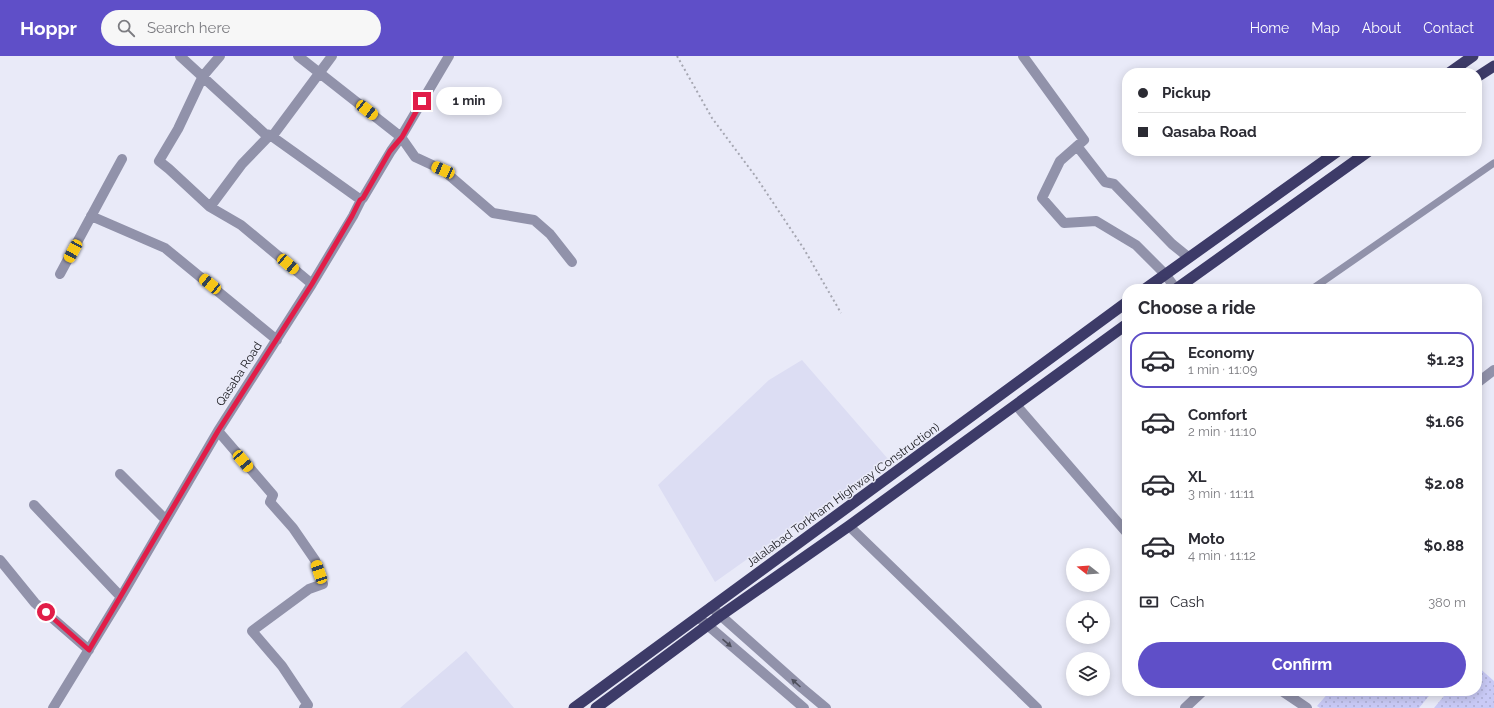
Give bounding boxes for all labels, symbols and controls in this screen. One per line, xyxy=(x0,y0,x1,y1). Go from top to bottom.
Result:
search box xyxy=(101,10,381,46)
text: Hoppr xyxy=(20,17,77,39)
icon: search xyxy=(115,17,137,39)
text: Search here xyxy=(147,19,230,37)
text: Home xyxy=(1250,20,1289,36)
text: Map xyxy=(1311,20,1340,36)
text: About xyxy=(1362,20,1401,36)
text: Contact xyxy=(1423,20,1474,36)
text: Pickup xyxy=(1162,84,1211,102)
callout: 1 min xyxy=(436,87,502,115)
route end xyxy=(413,92,431,110)
text: 1 min xyxy=(453,93,485,108)
car xyxy=(354,98,380,122)
text: Qasaba Road xyxy=(1162,123,1257,141)
car xyxy=(430,160,456,180)
car xyxy=(62,238,84,264)
car xyxy=(275,252,301,276)
car xyxy=(197,272,223,296)
text: Choose a ride xyxy=(1138,297,1256,318)
street label: Qasaba Road xyxy=(213,339,265,409)
icon: car xyxy=(1140,342,1176,378)
text: Economy xyxy=(1188,344,1255,362)
text: $1.23 xyxy=(1427,351,1464,369)
text: 1 min · 11:09 xyxy=(1188,362,1257,377)
icon: car xyxy=(1140,404,1176,440)
text: Comfort xyxy=(1188,406,1247,424)
text: $1.66 xyxy=(1425,413,1464,431)
street label: Jalalabad Torkham Highway (Construction) xyxy=(744,420,942,570)
text: 2 min · 11:10 xyxy=(1188,424,1257,439)
car xyxy=(231,448,255,474)
icon: car xyxy=(1140,466,1176,502)
text: XL xyxy=(1188,468,1206,486)
text: $2.08 xyxy=(1424,475,1464,493)
text: 3 min · 11:11 xyxy=(1188,486,1254,501)
icon: car xyxy=(1140,528,1176,564)
text: Moto xyxy=(1188,530,1225,548)
text: $0.88 xyxy=(1424,537,1464,555)
north arrow xyxy=(1066,548,1110,592)
map controls xyxy=(1066,548,1110,696)
text: 4 min · 11:12 xyxy=(1188,548,1256,563)
car xyxy=(309,559,329,585)
icon: cash xyxy=(1138,591,1160,613)
text: Cash xyxy=(1170,593,1204,611)
text: 380 m xyxy=(1428,595,1466,610)
button: locate xyxy=(1066,600,1110,644)
route start xyxy=(37,603,55,621)
one-way arrow xyxy=(722,638,732,647)
button: Confirm xyxy=(1138,642,1466,688)
button: layers xyxy=(1066,652,1110,696)
one-way arrow xyxy=(791,678,801,688)

